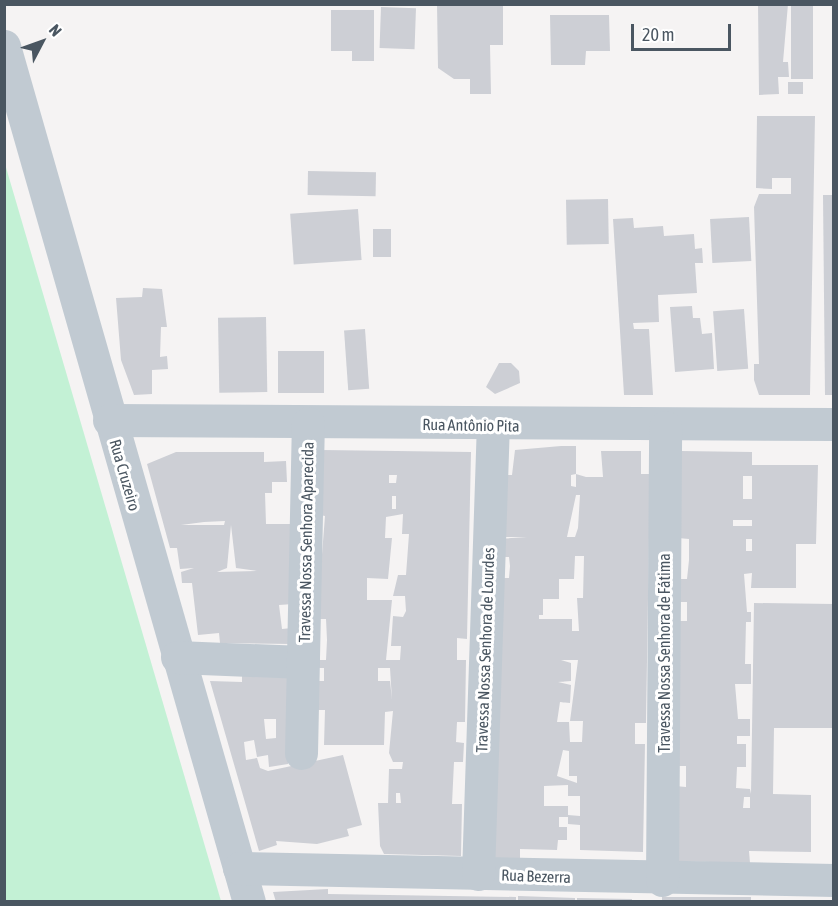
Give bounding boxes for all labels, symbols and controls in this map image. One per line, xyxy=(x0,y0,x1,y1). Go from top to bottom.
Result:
north arrow xyxy=(12,12,72,72)
scale bar xyxy=(634,12,734,50)
text: N xyxy=(46,21,65,40)
text: 20 m xyxy=(642,24,674,45)
street label: Rua Antônio Pita xyxy=(422,415,520,435)
street label: Rua Cruzeiro xyxy=(106,437,144,513)
street label: Travessa Nossa Senhora Aparecida xyxy=(295,441,317,643)
street label: Travessa Nossa Senhora de Lourdes xyxy=(472,547,498,753)
street label: Travessa Nossa Senhora de Fátima xyxy=(654,553,674,753)
street label: Rua Bezerra xyxy=(501,865,571,887)

